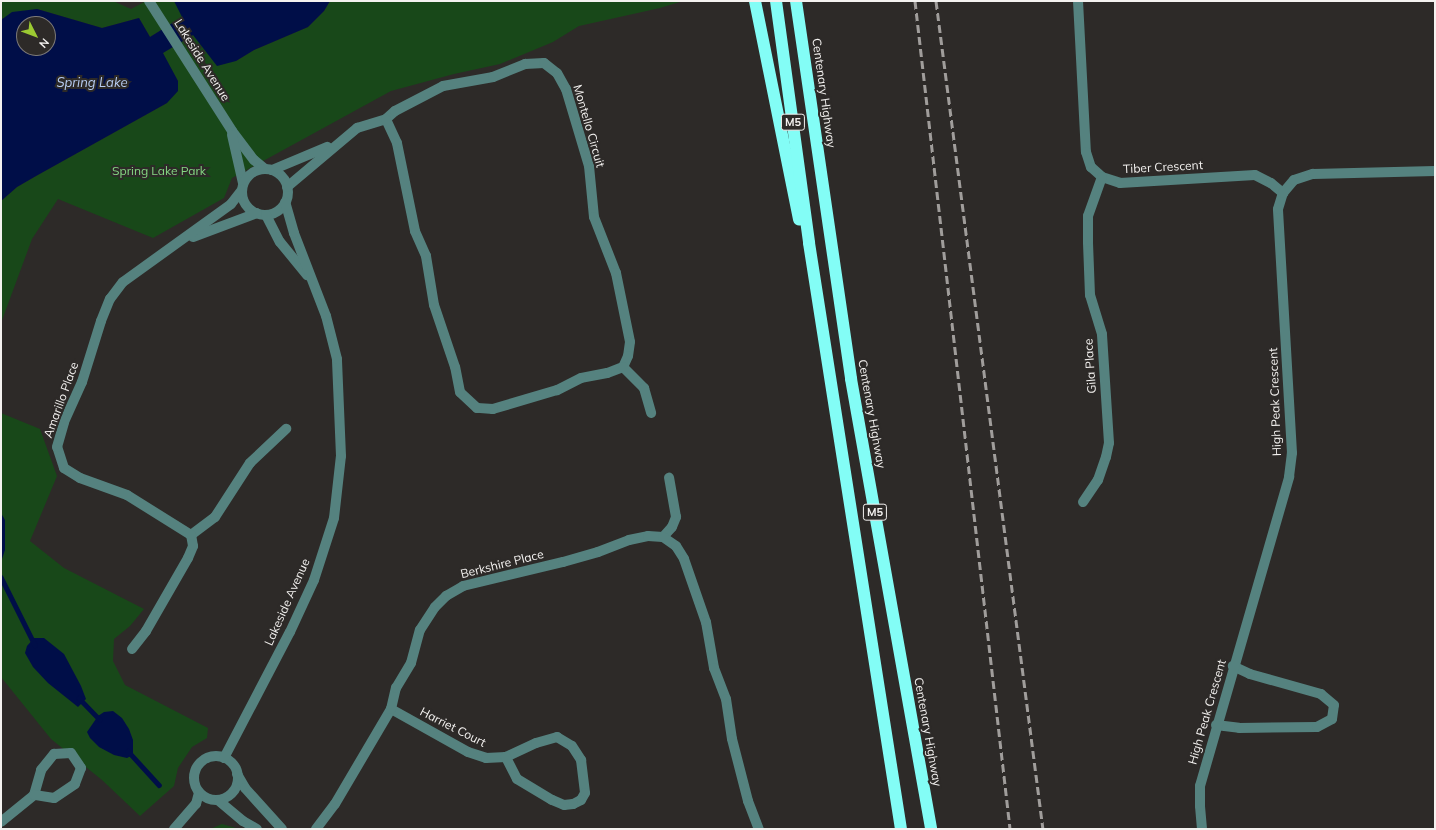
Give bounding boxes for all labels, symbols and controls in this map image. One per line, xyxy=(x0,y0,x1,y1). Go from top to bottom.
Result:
north arrow xyxy=(16,16,56,56)
street label: Lakeside Avenue xyxy=(171,16,233,104)
text: N xyxy=(36,36,52,51)
street label: Centenary Highway xyxy=(809,37,839,149)
water label: Spring Lake xyxy=(56,74,128,90)
street label: Montello Circuit xyxy=(570,83,608,169)
road number: M5 xyxy=(780,113,806,131)
street label: Tiber Crescent xyxy=(1123,158,1203,176)
park label: Spring Lake Park xyxy=(112,164,206,178)
street label: Gila Place xyxy=(1081,338,1099,394)
street label: High Peak Crescent xyxy=(1266,347,1284,457)
street label: Centenary Highway xyxy=(855,358,889,470)
street label: Amarillo Place xyxy=(41,360,81,440)
road number: M5 xyxy=(862,503,888,521)
street label: Berkshire Place xyxy=(459,547,545,581)
street label: Lakeside Avenue xyxy=(261,556,313,648)
street label: High Peak Crescent xyxy=(1185,658,1229,766)
street label: Centenary Highway xyxy=(911,676,945,788)
street label: Harriet Court xyxy=(418,704,488,750)

